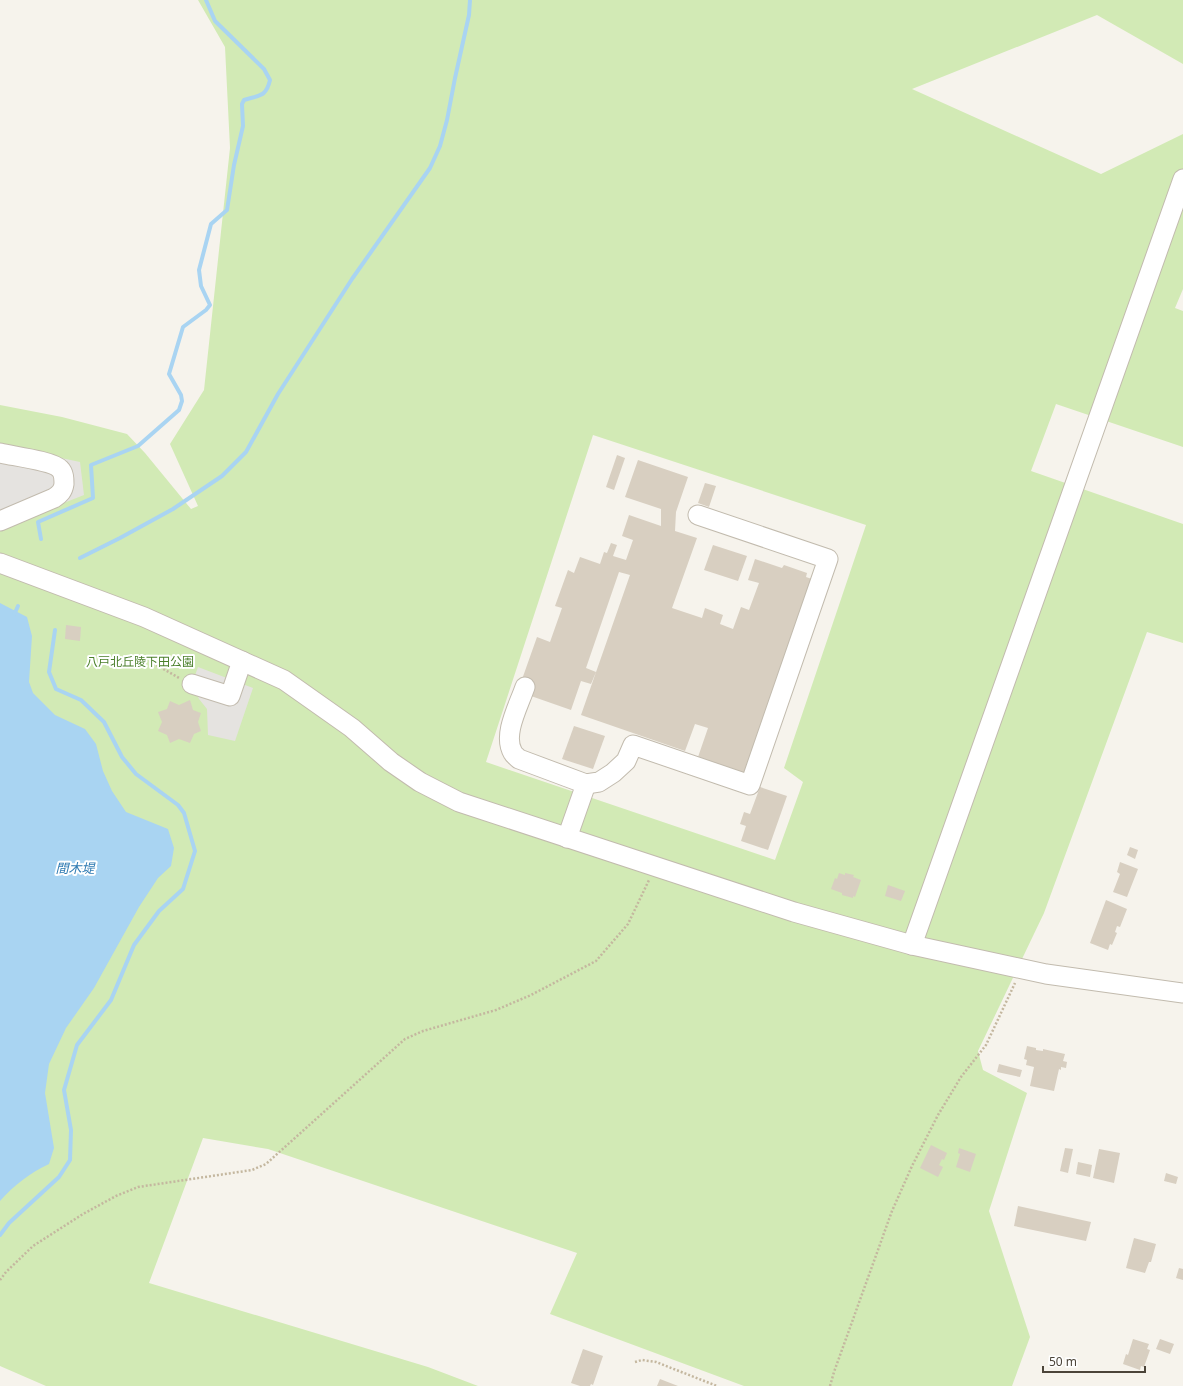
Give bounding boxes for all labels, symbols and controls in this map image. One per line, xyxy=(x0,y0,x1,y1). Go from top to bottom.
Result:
park label: 八戸北丘陵下田公園 xyxy=(86,653,194,670)
water label: 間木堤 xyxy=(55,859,96,877)
scale bar xyxy=(1043,1348,1145,1374)
text: 50 m xyxy=(1049,1353,1077,1370)

